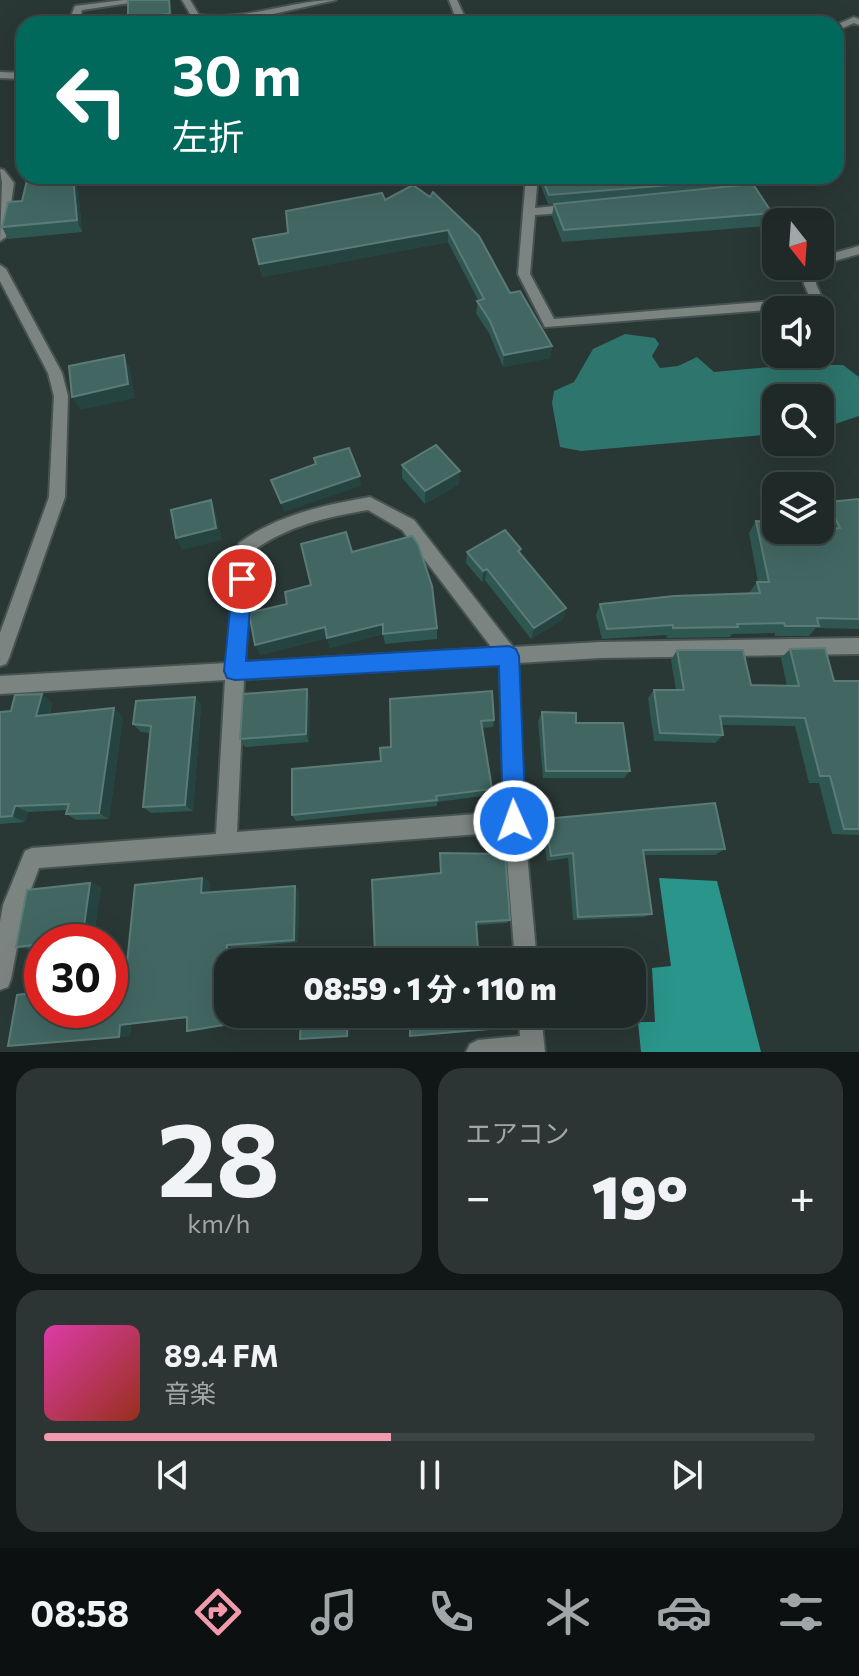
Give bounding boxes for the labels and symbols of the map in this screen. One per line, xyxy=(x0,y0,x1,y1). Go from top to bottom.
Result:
north arrow xyxy=(762,208,834,280)
pin xyxy=(208,545,276,613)
position arrow xyxy=(472,779,556,863)
speed limit sign: 30 xyxy=(24,924,128,1028)

